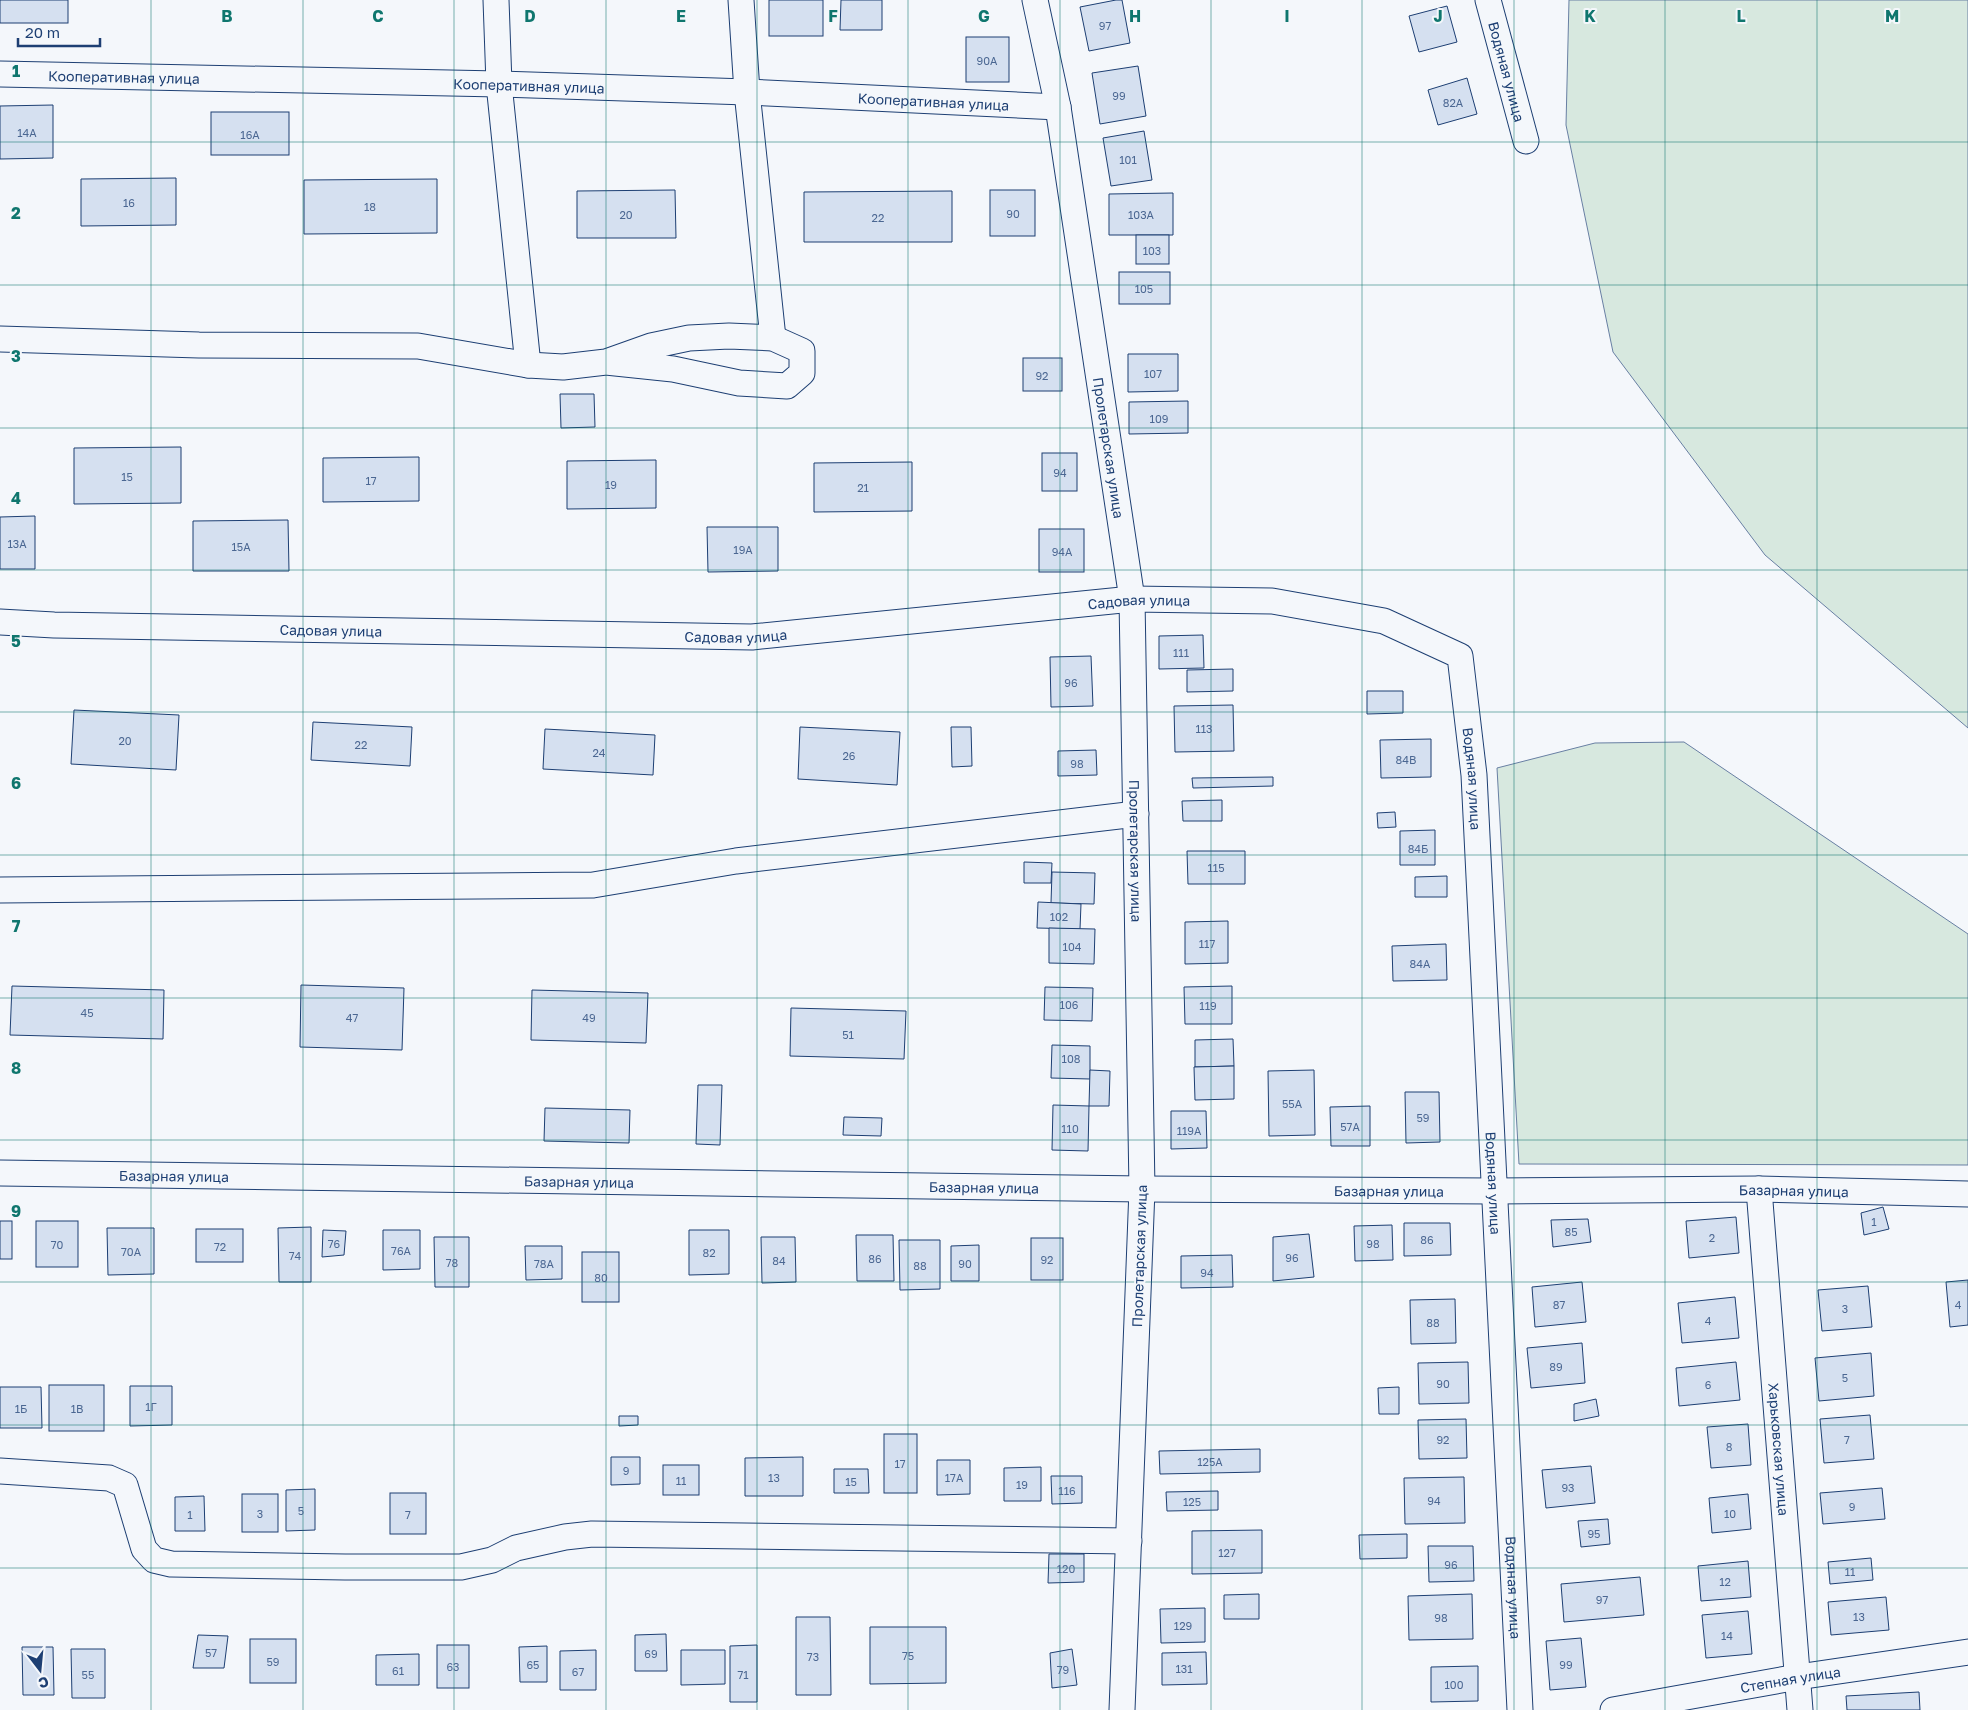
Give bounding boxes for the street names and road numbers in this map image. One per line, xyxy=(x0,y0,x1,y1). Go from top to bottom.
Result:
street label: Водяная улица xyxy=(1486,19,1529,124)
street label: Кооперативная улица xyxy=(48,66,200,87)
street label: Кооперативная улица xyxy=(453,75,605,96)
street label: Кооперативная улица xyxy=(857,89,1010,113)
street label: Пролетарская улица xyxy=(1090,376,1128,520)
street label: Садовая улица xyxy=(1087,590,1190,612)
street label: Садовая улица xyxy=(279,620,382,639)
street label: Садовая улица xyxy=(684,625,788,646)
street label: Водяная улица xyxy=(1460,726,1485,831)
street label: Пролетарская улица xyxy=(1127,779,1146,922)
street label: Водяная улица xyxy=(1483,1131,1505,1235)
street label: Базарная улица xyxy=(119,1166,229,1185)
street label: Базарная улица xyxy=(524,1172,634,1190)
street label: Базарная улица xyxy=(929,1178,1039,1196)
street label: Базарная улица xyxy=(1739,1180,1849,1200)
street label: Базарная улица xyxy=(1334,1182,1444,1199)
street label: Пролетарская улица xyxy=(1128,1184,1150,1328)
street label: Харьковская улица xyxy=(1766,1382,1793,1516)
street label: Водяная улица xyxy=(1503,1536,1525,1640)
street label: Степная улица xyxy=(1739,1662,1842,1696)

